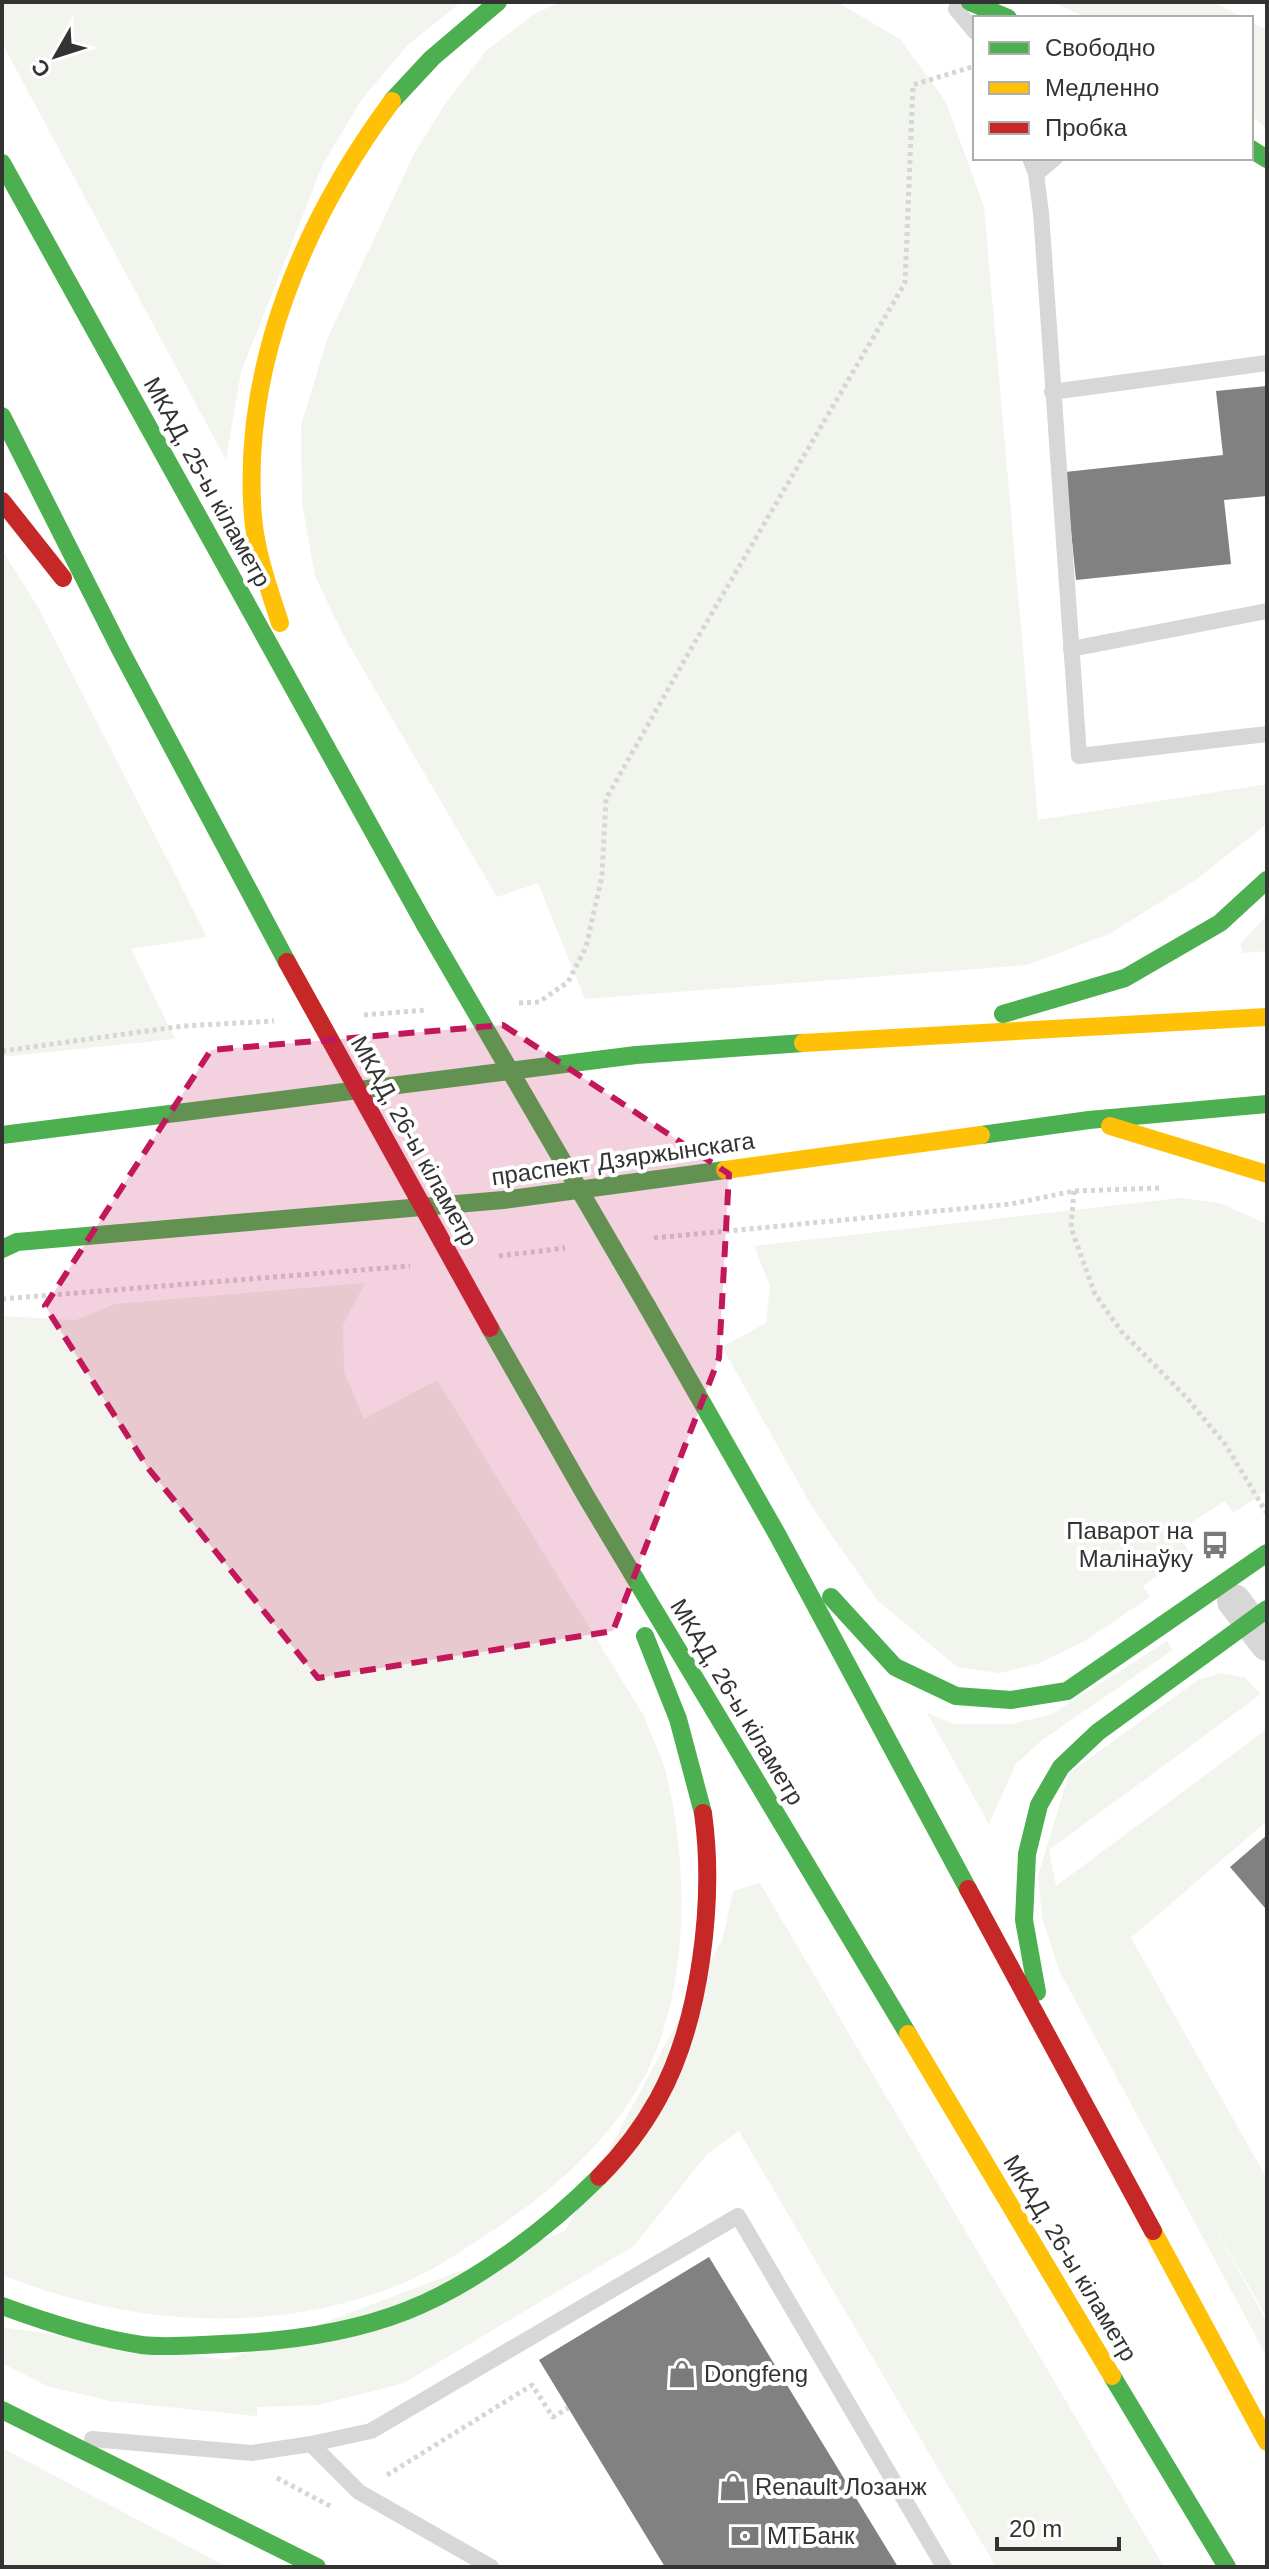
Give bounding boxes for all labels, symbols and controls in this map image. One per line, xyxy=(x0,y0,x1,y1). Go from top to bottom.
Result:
north arrow xyxy=(16,16,96,96)
legend xyxy=(973,16,1253,160)
text: Свободно xyxy=(1045,34,1155,61)
text: С xyxy=(26,54,56,82)
text: Медленно xyxy=(1045,74,1159,101)
text: Пробка xyxy=(1045,114,1128,141)
street label: МКАД, 25-ы кіламетр xyxy=(139,372,276,591)
street label: МКАД, 26-ы кіламетр xyxy=(346,1031,483,1250)
street label: праспект Дзяржынскага xyxy=(490,1127,757,1190)
place label: Паварот на Малінаўку xyxy=(1066,1517,1194,1572)
bus stop icon: Паварот на Малінаўку xyxy=(1200,1530,1230,1560)
street label: МКАД, 26-ы кіламетр xyxy=(665,1594,810,1810)
street label: МКАД, 26-ы кіламетр xyxy=(998,2150,1143,2366)
shop icon: Dongfeng xyxy=(667,2359,697,2389)
place label: Dongfeng xyxy=(704,2360,808,2387)
shop icon: Renault Лозанж xyxy=(718,2472,748,2502)
place label: Renault Лозанж xyxy=(755,2473,927,2500)
scale bar xyxy=(997,2501,1119,2551)
text: 20 m xyxy=(1009,2515,1062,2542)
bank icon: МТБанк xyxy=(730,2521,760,2551)
place label: МТБанк xyxy=(767,2522,855,2549)

